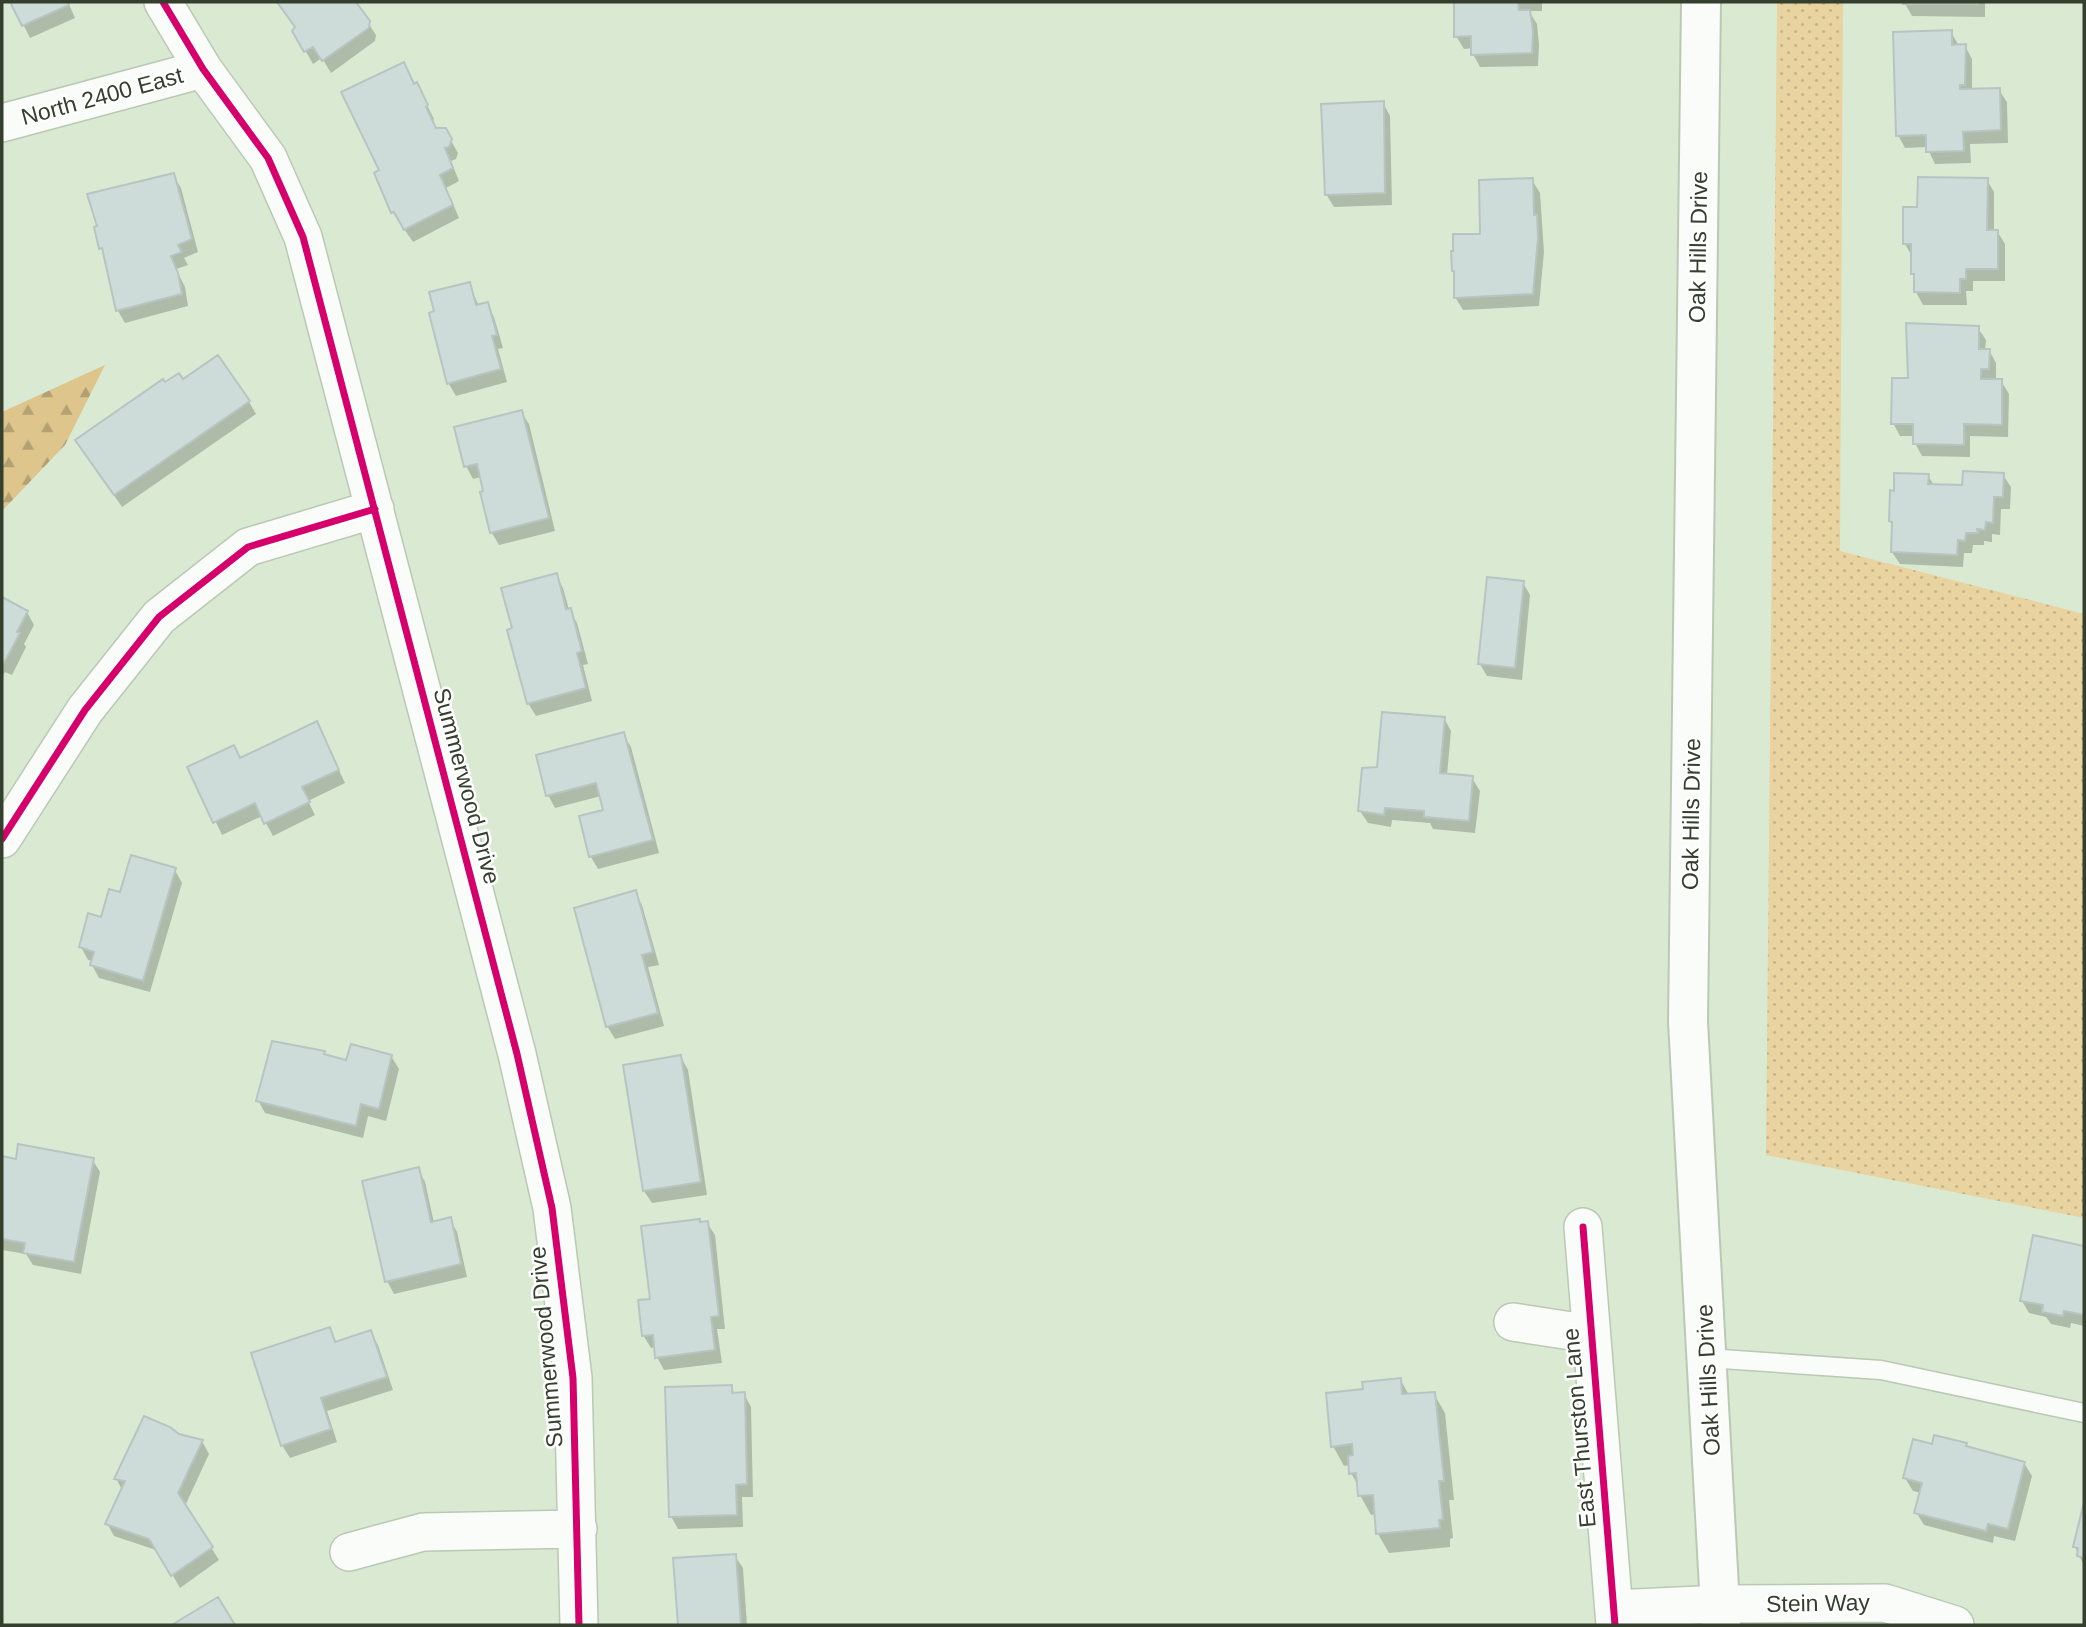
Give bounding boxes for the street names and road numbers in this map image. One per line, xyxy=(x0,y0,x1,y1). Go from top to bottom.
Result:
street label: North 2400 East xyxy=(18,62,186,130)
street label: Oak Hills Drive xyxy=(1684,171,1712,323)
street label: Summerwood Drive xyxy=(428,685,506,887)
street label: Oak Hills Drive xyxy=(1677,738,1705,890)
street label: Summerwood Drive xyxy=(524,1245,568,1449)
street label: Oak Hills Drive xyxy=(1691,1303,1725,1457)
street label: East Thurston Lane xyxy=(1557,1327,1601,1529)
street label: Stein Way xyxy=(1766,1589,1871,1617)

